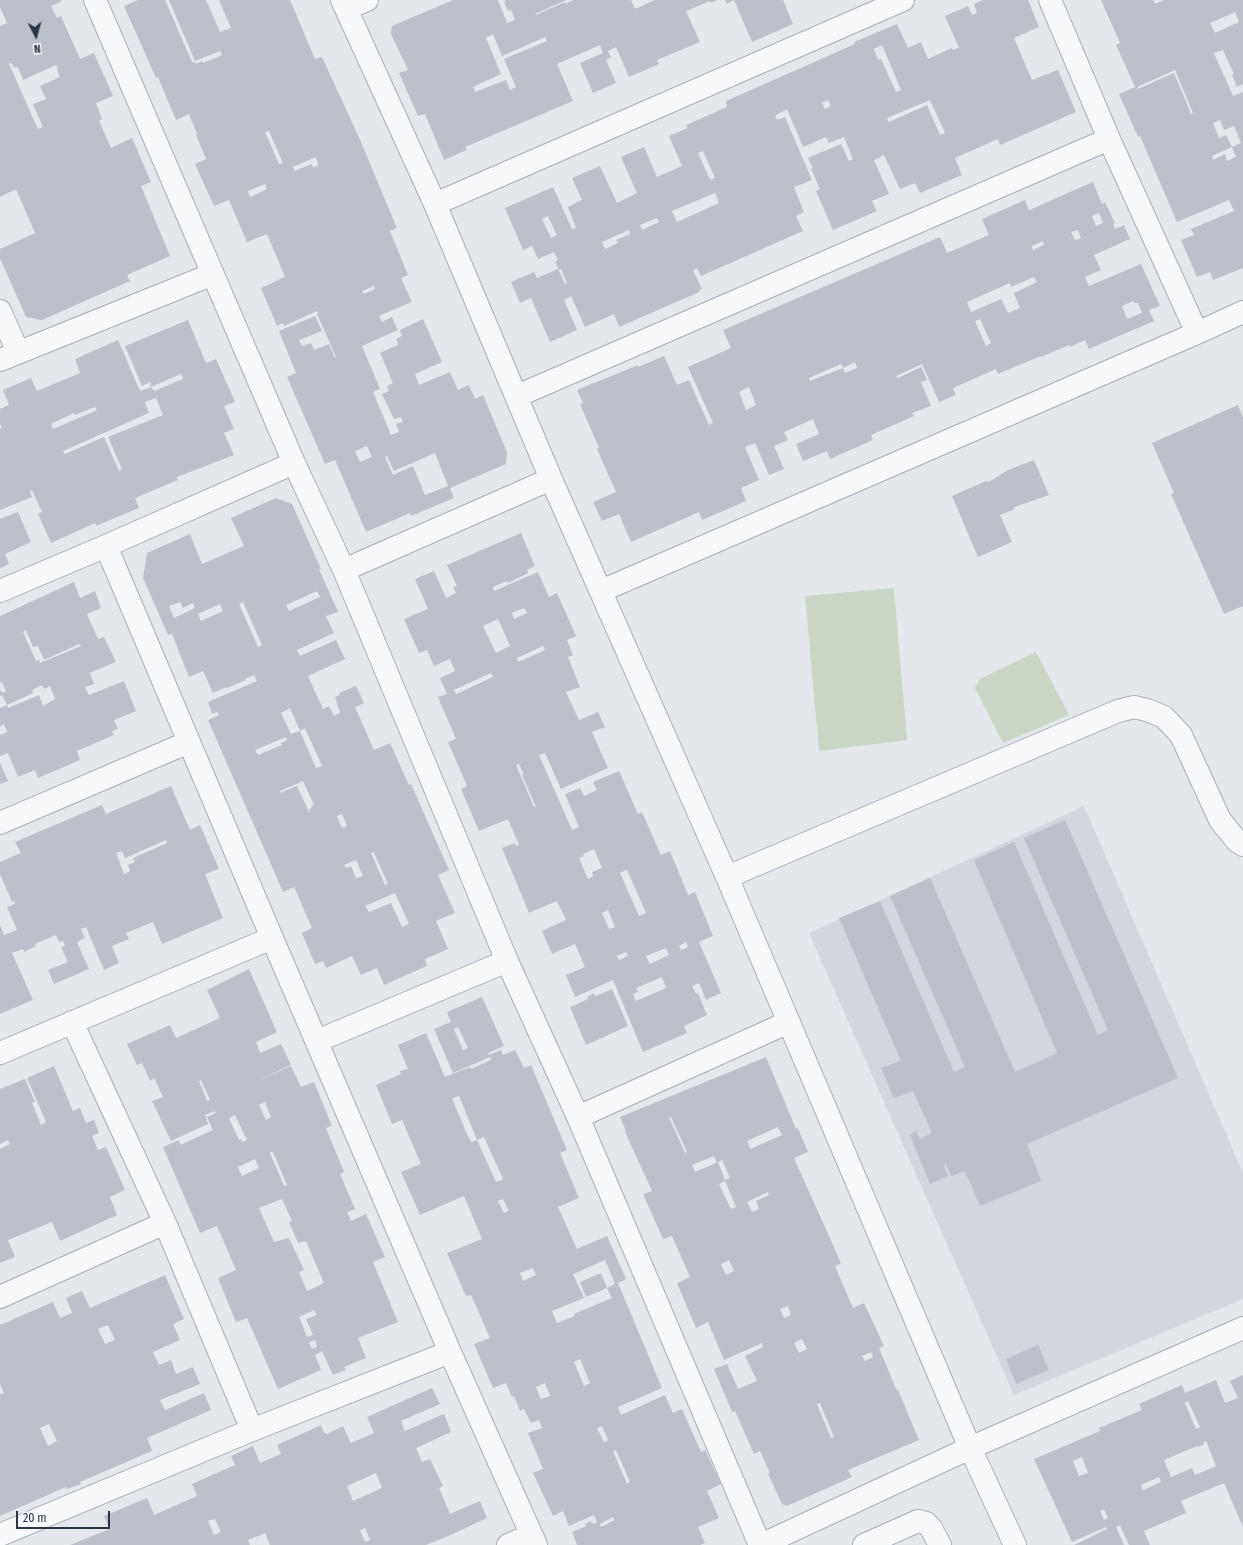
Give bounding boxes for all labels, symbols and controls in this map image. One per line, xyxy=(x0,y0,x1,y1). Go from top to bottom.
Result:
north arrow xyxy=(16,16,56,56)
text: N xyxy=(33,42,41,55)
scale bar xyxy=(18,1503,112,1529)
text: 20 m xyxy=(23,1511,47,1525)

